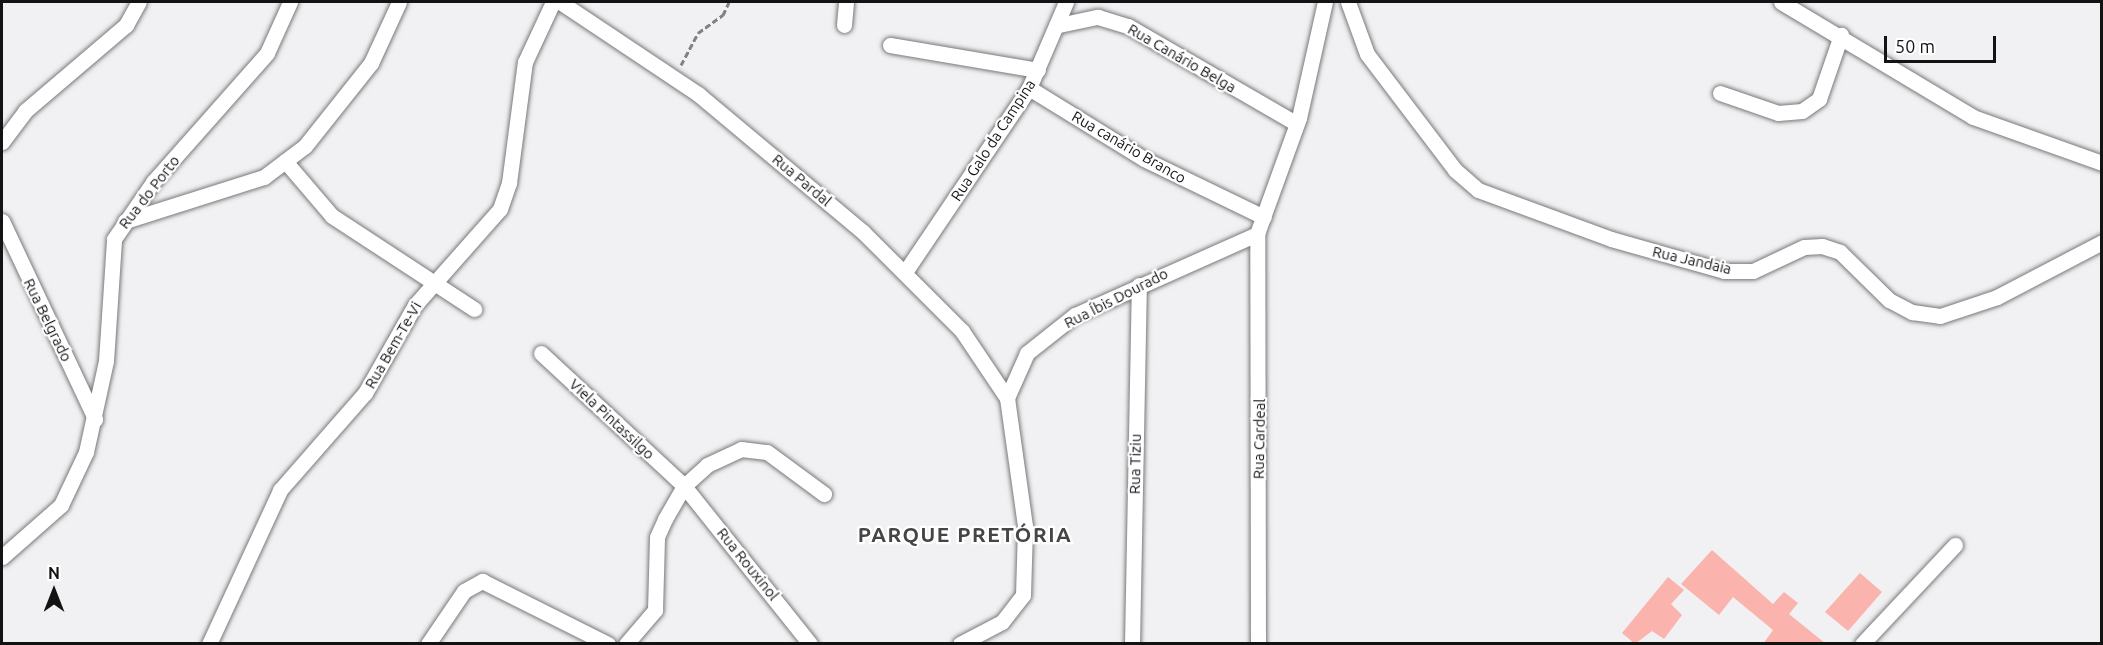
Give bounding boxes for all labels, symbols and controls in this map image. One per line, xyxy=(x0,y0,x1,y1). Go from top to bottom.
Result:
street label: Rua Canário Belga xyxy=(1125,20,1239,96)
scale bar xyxy=(1887,24,2000,62)
text: 50 m xyxy=(1895,36,1935,56)
street label: Rua Galo da Campina xyxy=(947,76,1039,204)
street label: Rua canário Branco xyxy=(1069,107,1189,187)
street label: Rua Pardal xyxy=(769,150,835,210)
street label: Rua do Porto xyxy=(115,152,183,232)
street label: Rua Jandaia xyxy=(1651,242,1733,278)
street label: Rua Íbis Dourado xyxy=(1061,264,1171,332)
street label: Rua Belgrado xyxy=(20,275,76,365)
street label: Rua Bem-Te-Vi xyxy=(361,298,425,392)
street label: Viela Pintassilgo xyxy=(566,375,658,463)
street label: Rua Cardeal xyxy=(1249,399,1269,479)
street label: Rua Tiziu xyxy=(1125,434,1145,494)
district label: PARQUE PRETÓRIA xyxy=(858,521,1072,547)
street label: Rua Rouxinol xyxy=(713,524,783,604)
north arrow xyxy=(24,561,84,621)
text: N xyxy=(48,564,60,582)

